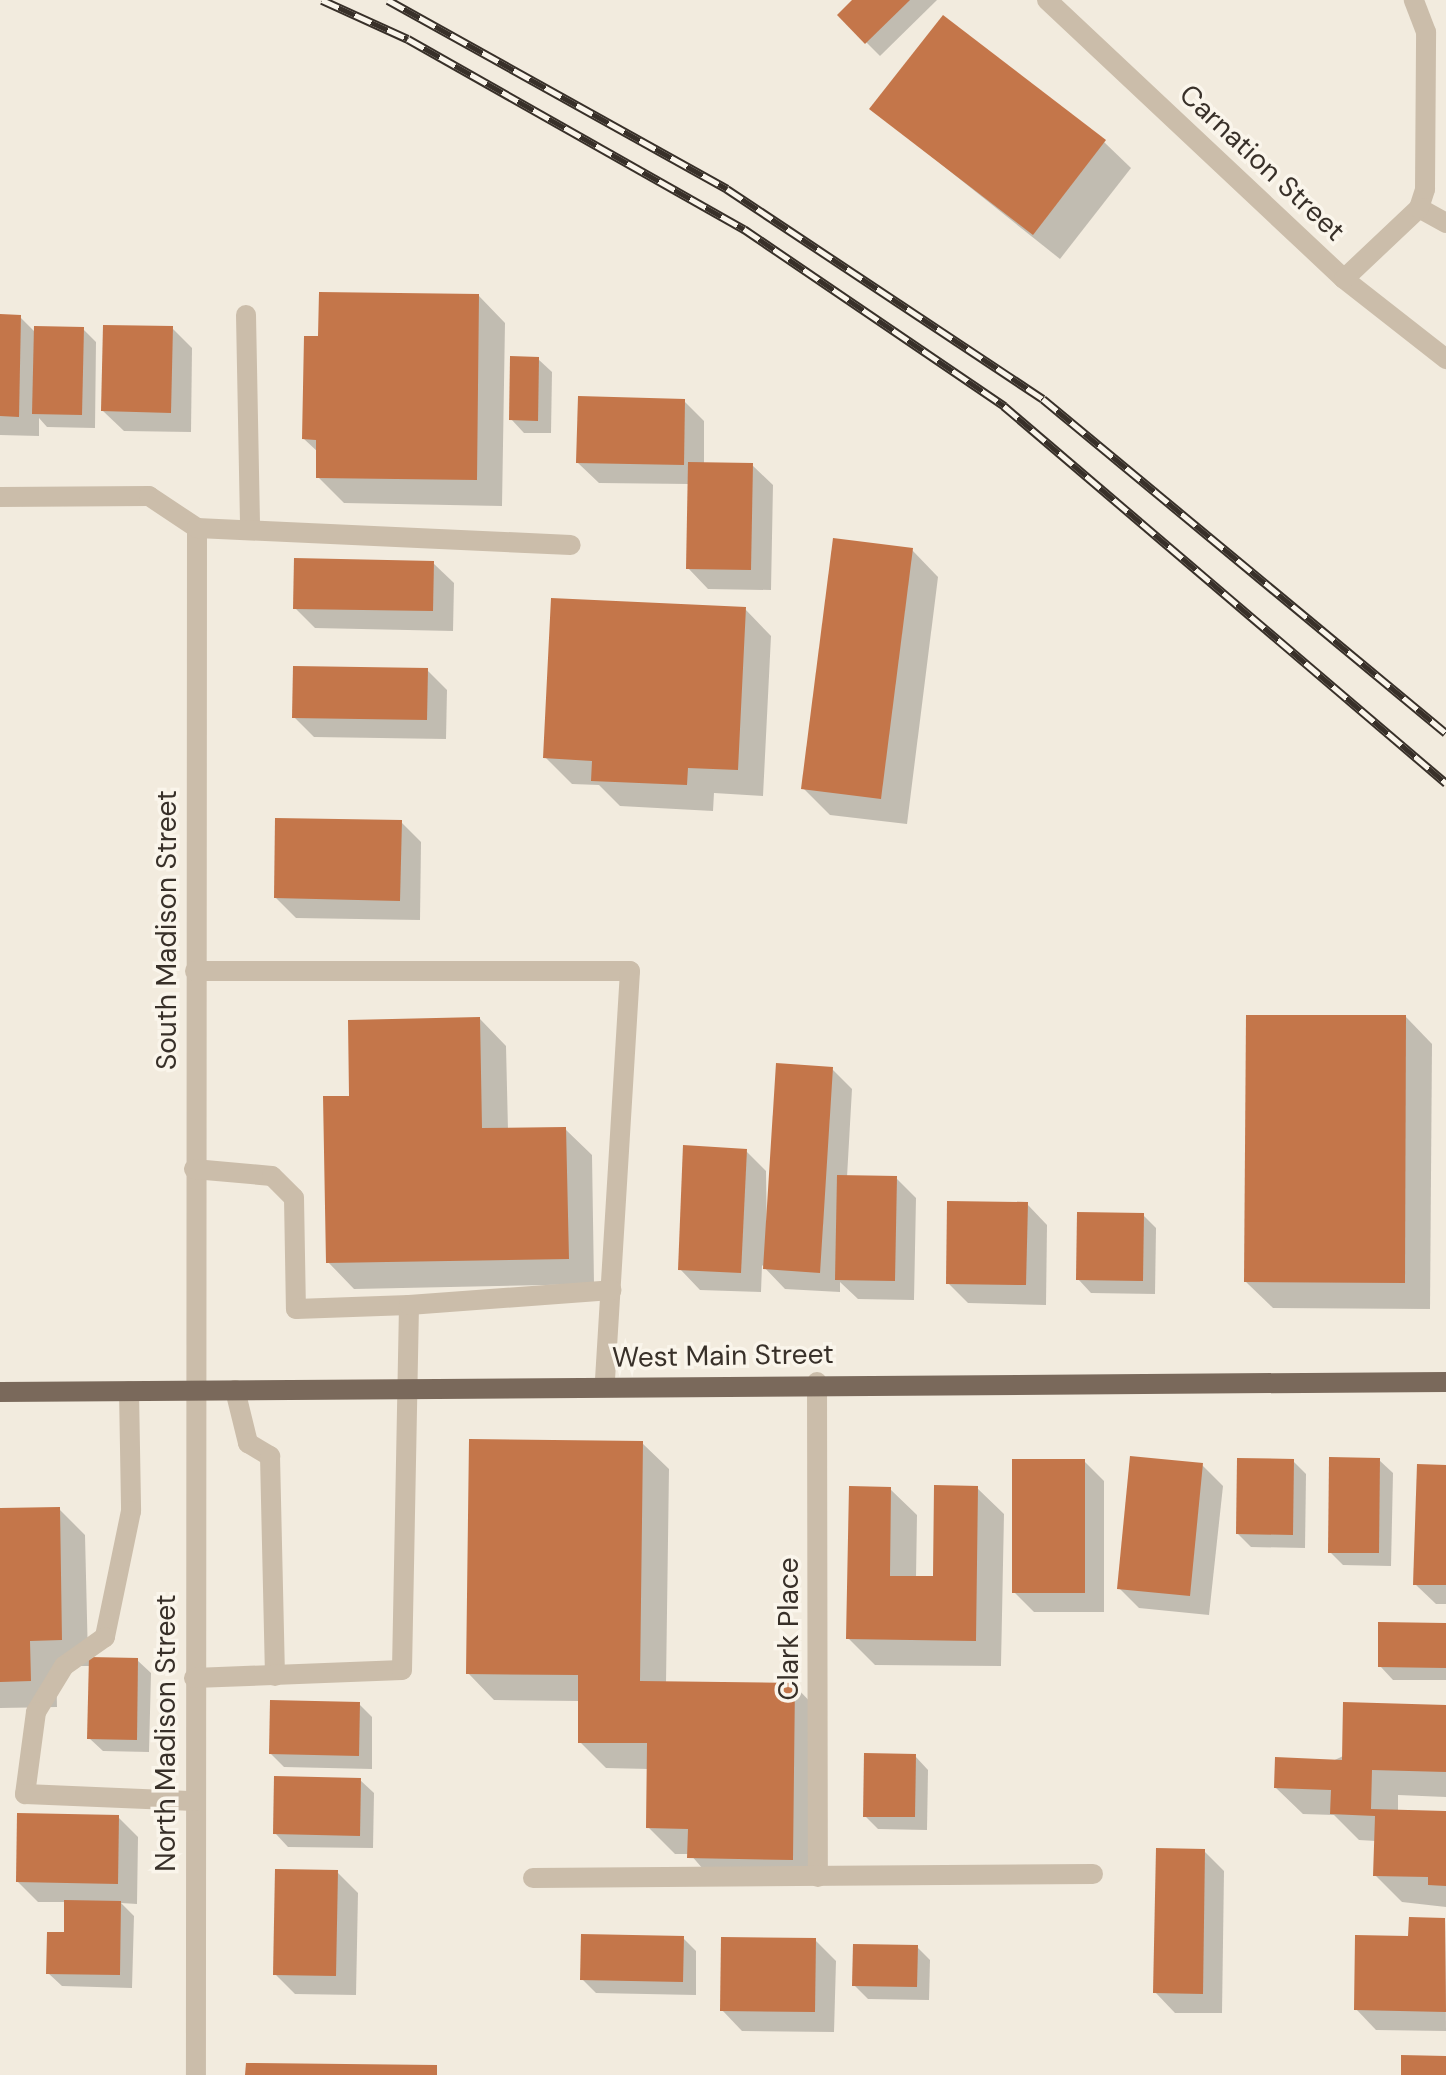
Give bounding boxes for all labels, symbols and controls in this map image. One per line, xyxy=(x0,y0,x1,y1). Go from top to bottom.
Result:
street label: Carnation Street xyxy=(1172,78,1352,248)
street label: South Madison Street xyxy=(150,790,184,1070)
street label: West Main Street xyxy=(612,1337,834,1375)
street label: Clark Place xyxy=(772,1557,806,1701)
street label: North Madison Street xyxy=(149,1594,183,1872)

